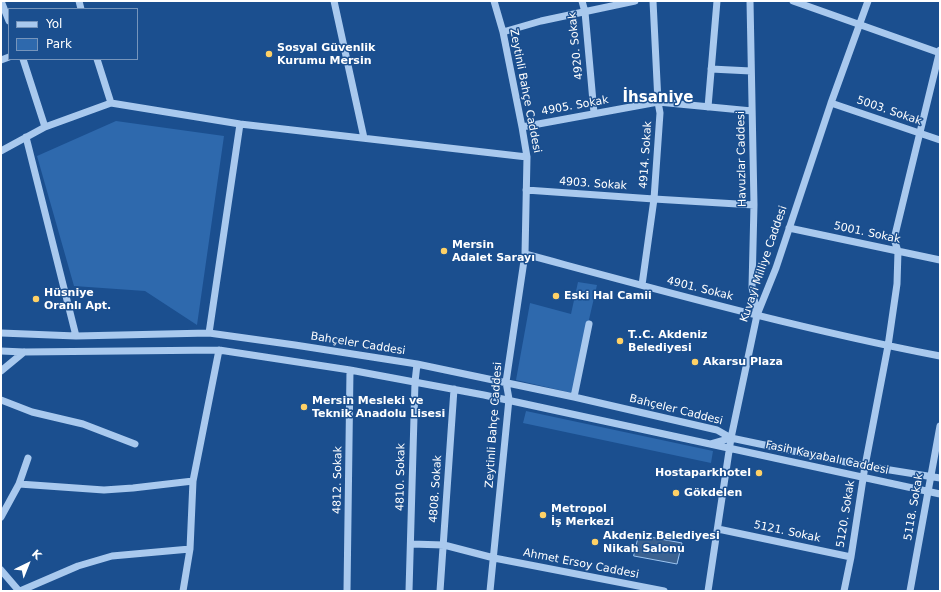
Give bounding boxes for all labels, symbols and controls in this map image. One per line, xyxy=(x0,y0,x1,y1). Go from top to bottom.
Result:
legend xyxy=(8,8,138,60)
street label: 4920. Sokak xyxy=(566,12,586,80)
text: Yol xyxy=(46,17,62,31)
street label: Zeytinli Bahçe Caddesi xyxy=(506,28,544,154)
text: Park xyxy=(46,37,72,51)
place label: Sosyal Güvenlik Kurumu Mersin xyxy=(277,41,375,67)
marker: Sosyal Güvenlik Kurumu Mersin xyxy=(264,49,274,59)
district label: İhsaniye xyxy=(622,89,694,107)
street label: 4905. Sokak xyxy=(540,94,610,118)
street label: 5003. Sokak xyxy=(855,94,923,128)
street label: Havuzlar Caddesi xyxy=(735,111,749,207)
street label: 4914. Sokak xyxy=(637,121,655,189)
street label: 4903. Sokak xyxy=(559,175,627,193)
street label: Kuvayi Milliye Caddesi xyxy=(738,204,790,324)
street label: 5001. Sokak xyxy=(832,219,902,247)
place label: Mersin Adalet Sarayı xyxy=(452,238,535,264)
marker: Mersin Adalet Sarayı xyxy=(439,246,449,256)
street label: 4901. Sokak xyxy=(665,274,735,304)
place label: Hüsniye Oranlı Apt. xyxy=(44,286,111,312)
place label: Eski Hal Camii xyxy=(564,289,652,303)
marker: Eski Hal Camii xyxy=(551,291,561,301)
marker: Hüsniye Oranlı Apt. xyxy=(31,294,41,304)
place label: T..C. Akdeniz Belediyesi xyxy=(628,328,707,354)
street label: Bahçeler Caddesi xyxy=(310,330,406,358)
marker: T..C. Akdeniz Belediyesi xyxy=(615,336,625,346)
place label: Akarsu Plaza xyxy=(703,355,783,369)
marker: Akarsu Plaza xyxy=(690,357,700,367)
street label: Zeytinli Bahçe Caddesi xyxy=(483,362,505,488)
street label: Bahçeler Caddesi xyxy=(628,392,724,428)
place label: Mersin Mesleki ve Teknik Anadolu Lisesi xyxy=(312,394,445,420)
marker: Mersin Mesleki ve Teknik Anadolu Lisesi xyxy=(299,402,309,412)
street label: Fasih Kayabalı Caddesi xyxy=(764,438,890,478)
street label: 4810. Sokak xyxy=(394,443,408,511)
street label: 4812. Sokak xyxy=(331,446,345,514)
street label: 4808. Sokak xyxy=(427,455,445,523)
place label: Hostaparkhotel xyxy=(655,466,751,480)
marker: Hostaparkhotel xyxy=(754,468,764,478)
street label: 5118. Sokak xyxy=(902,472,926,542)
street label: 5120. Sokak xyxy=(834,479,858,549)
place label: Gökdelen xyxy=(684,486,742,500)
marker: Gökdelen xyxy=(671,488,681,498)
place label: Metropol İş Merkezi xyxy=(551,502,614,528)
marker: Metropol İş Merkezi xyxy=(538,510,548,520)
street label: 5121. Sokak xyxy=(752,518,822,546)
place label: Akdeniz Belediyesi Nikah Salonu xyxy=(603,529,720,555)
marker: Akdeniz Belediyesi Nikah Salonu xyxy=(590,537,600,547)
north arrow xyxy=(8,544,48,584)
street label: Ahmet Ersoy Caddesi xyxy=(522,546,640,582)
text: K xyxy=(29,547,44,563)

